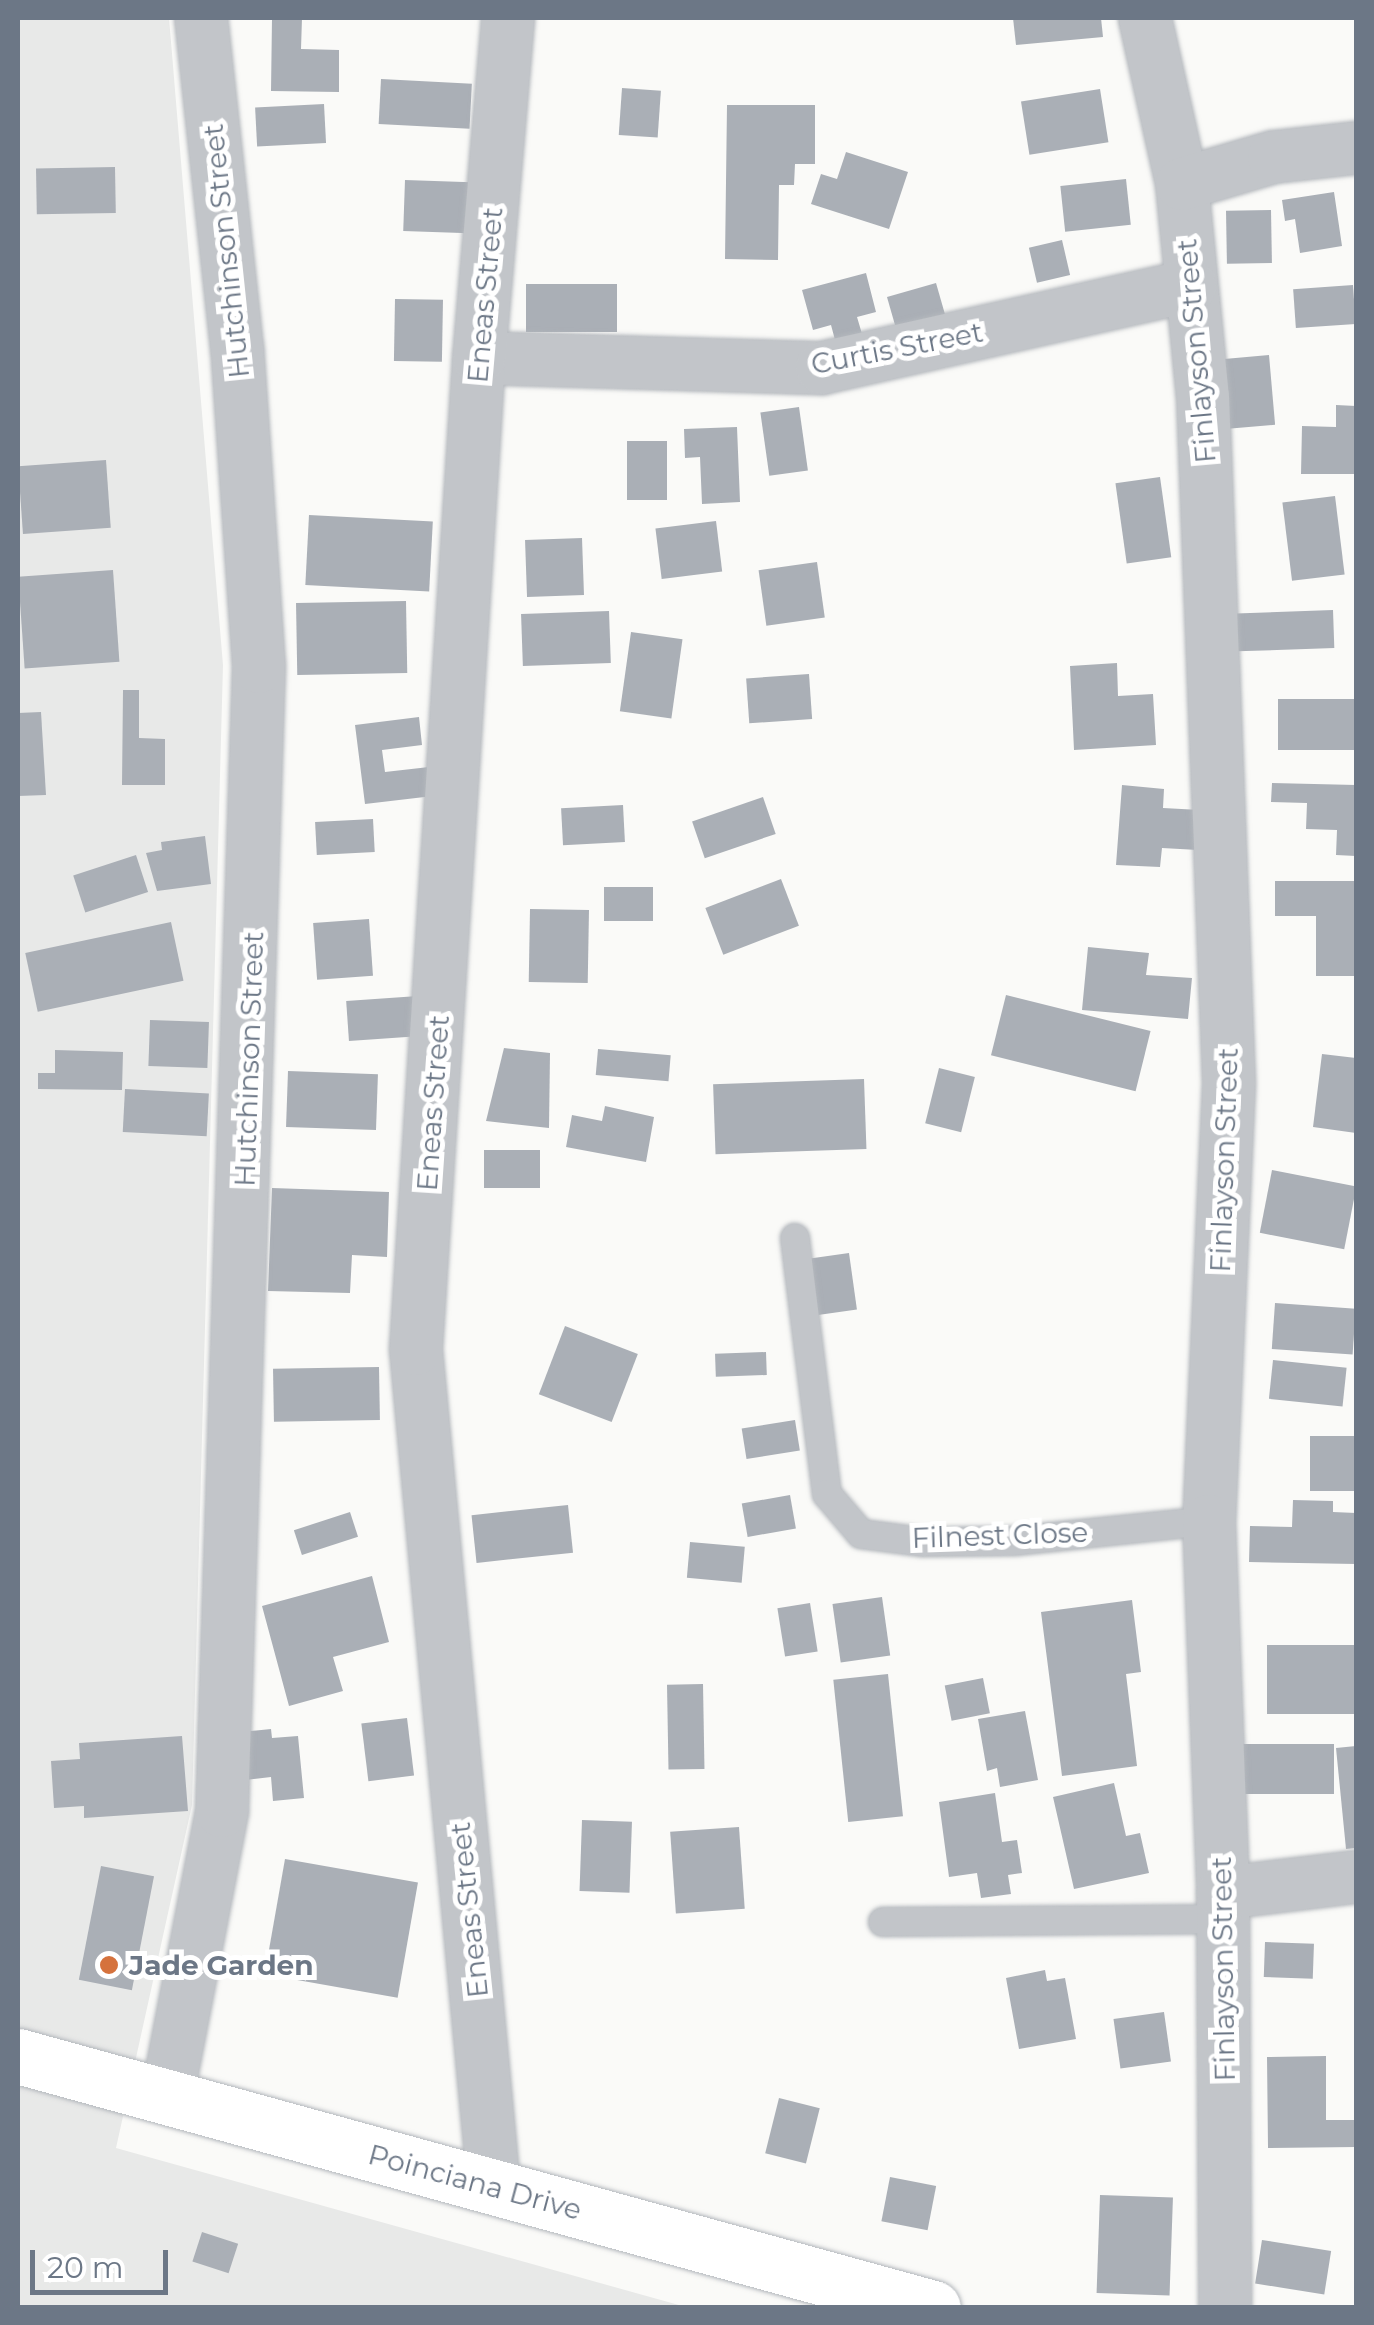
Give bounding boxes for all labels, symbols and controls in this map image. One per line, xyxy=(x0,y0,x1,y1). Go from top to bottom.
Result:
street label: Hutchinson Street xyxy=(196,122,256,380)
street label: Eneas Street xyxy=(461,206,509,384)
street label: Finlayson Street xyxy=(1169,238,1223,464)
street label: Curtis Street xyxy=(808,315,986,381)
street label: Hutchinson Street xyxy=(228,931,270,1187)
street label: Eneas Street xyxy=(410,1014,456,1192)
street label: Finlayson Street xyxy=(1203,1047,1245,1273)
street label: Filnest Close xyxy=(911,1515,1089,1555)
street label: Eneas Street xyxy=(443,1821,495,1999)
street label: Finlayson Street xyxy=(1204,1856,1242,2082)
place label: Jade Garden xyxy=(129,1948,314,1982)
marker: Jade Garden xyxy=(98,1954,120,1976)
street label: Poinciana Drive xyxy=(365,2137,585,2227)
scale bar xyxy=(35,2230,172,2292)
text: 20 m xyxy=(47,2249,124,2286)

